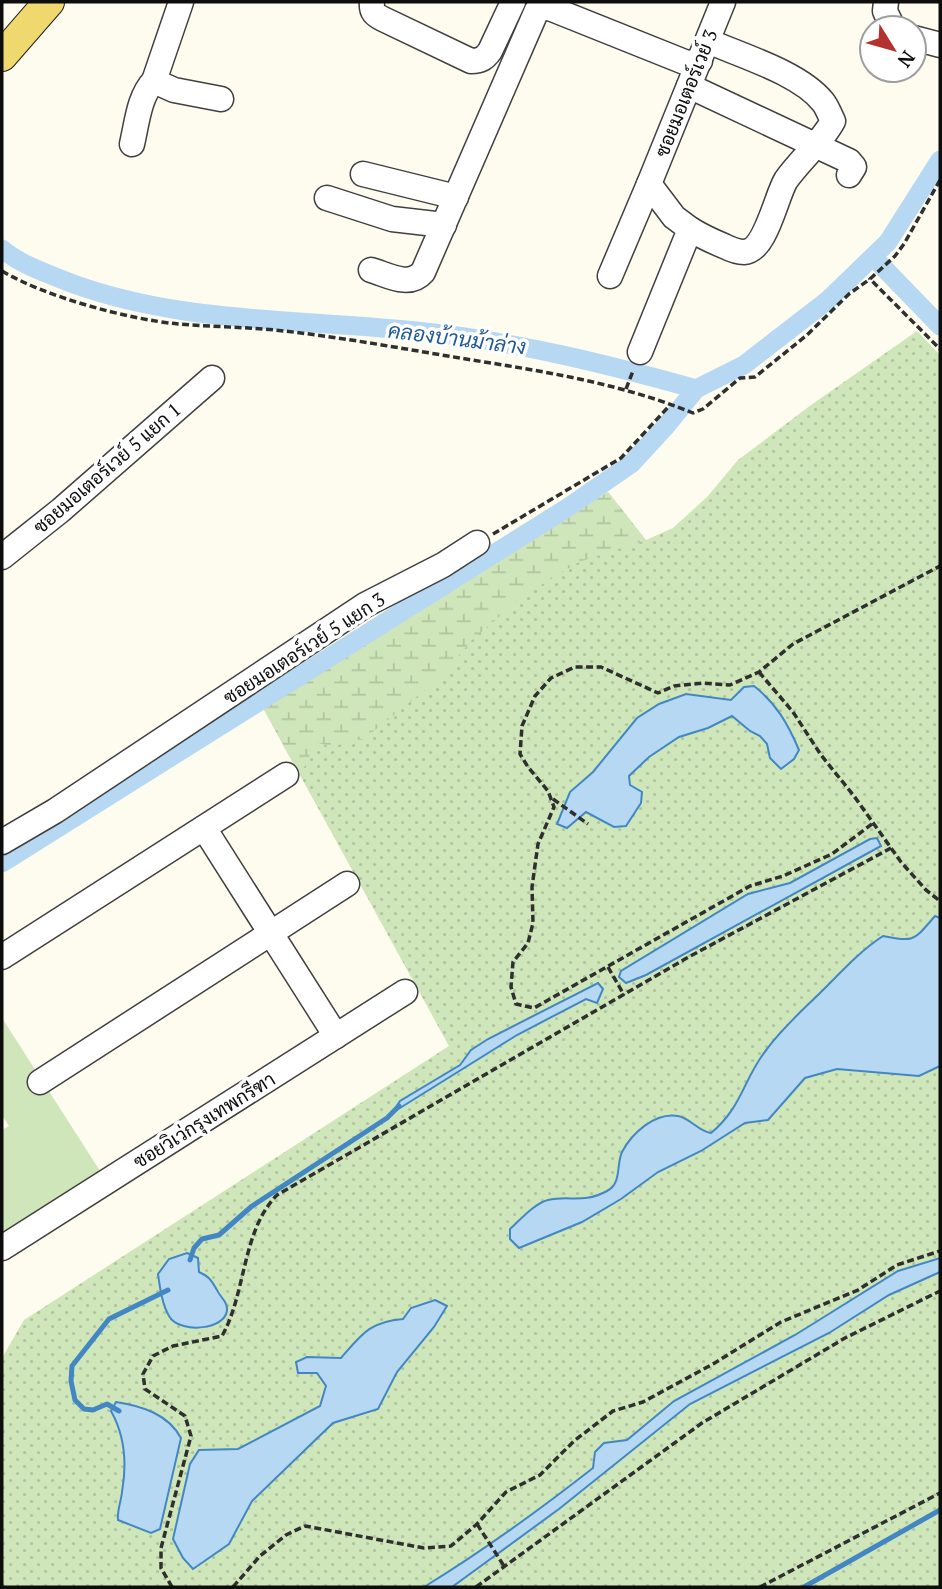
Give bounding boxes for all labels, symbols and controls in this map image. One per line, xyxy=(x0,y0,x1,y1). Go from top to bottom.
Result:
north arrow xyxy=(858,14,928,84)
street label: ซอยมอเตอร์เวย์ 3 xyxy=(649,25,723,160)
text: N xyxy=(892,46,921,73)
water label: คลองบ้านม้าล่าง xyxy=(387,316,528,360)
street label: ซอยมอเตอร์เวย์ 5 แยก 1 xyxy=(28,397,186,539)
street label: ซอยมอเตอร์เวย์ 5 แยก 3 xyxy=(218,586,389,709)
street label: ซอยวิเว่กรุงเทพกรีฑา xyxy=(128,1066,280,1174)

